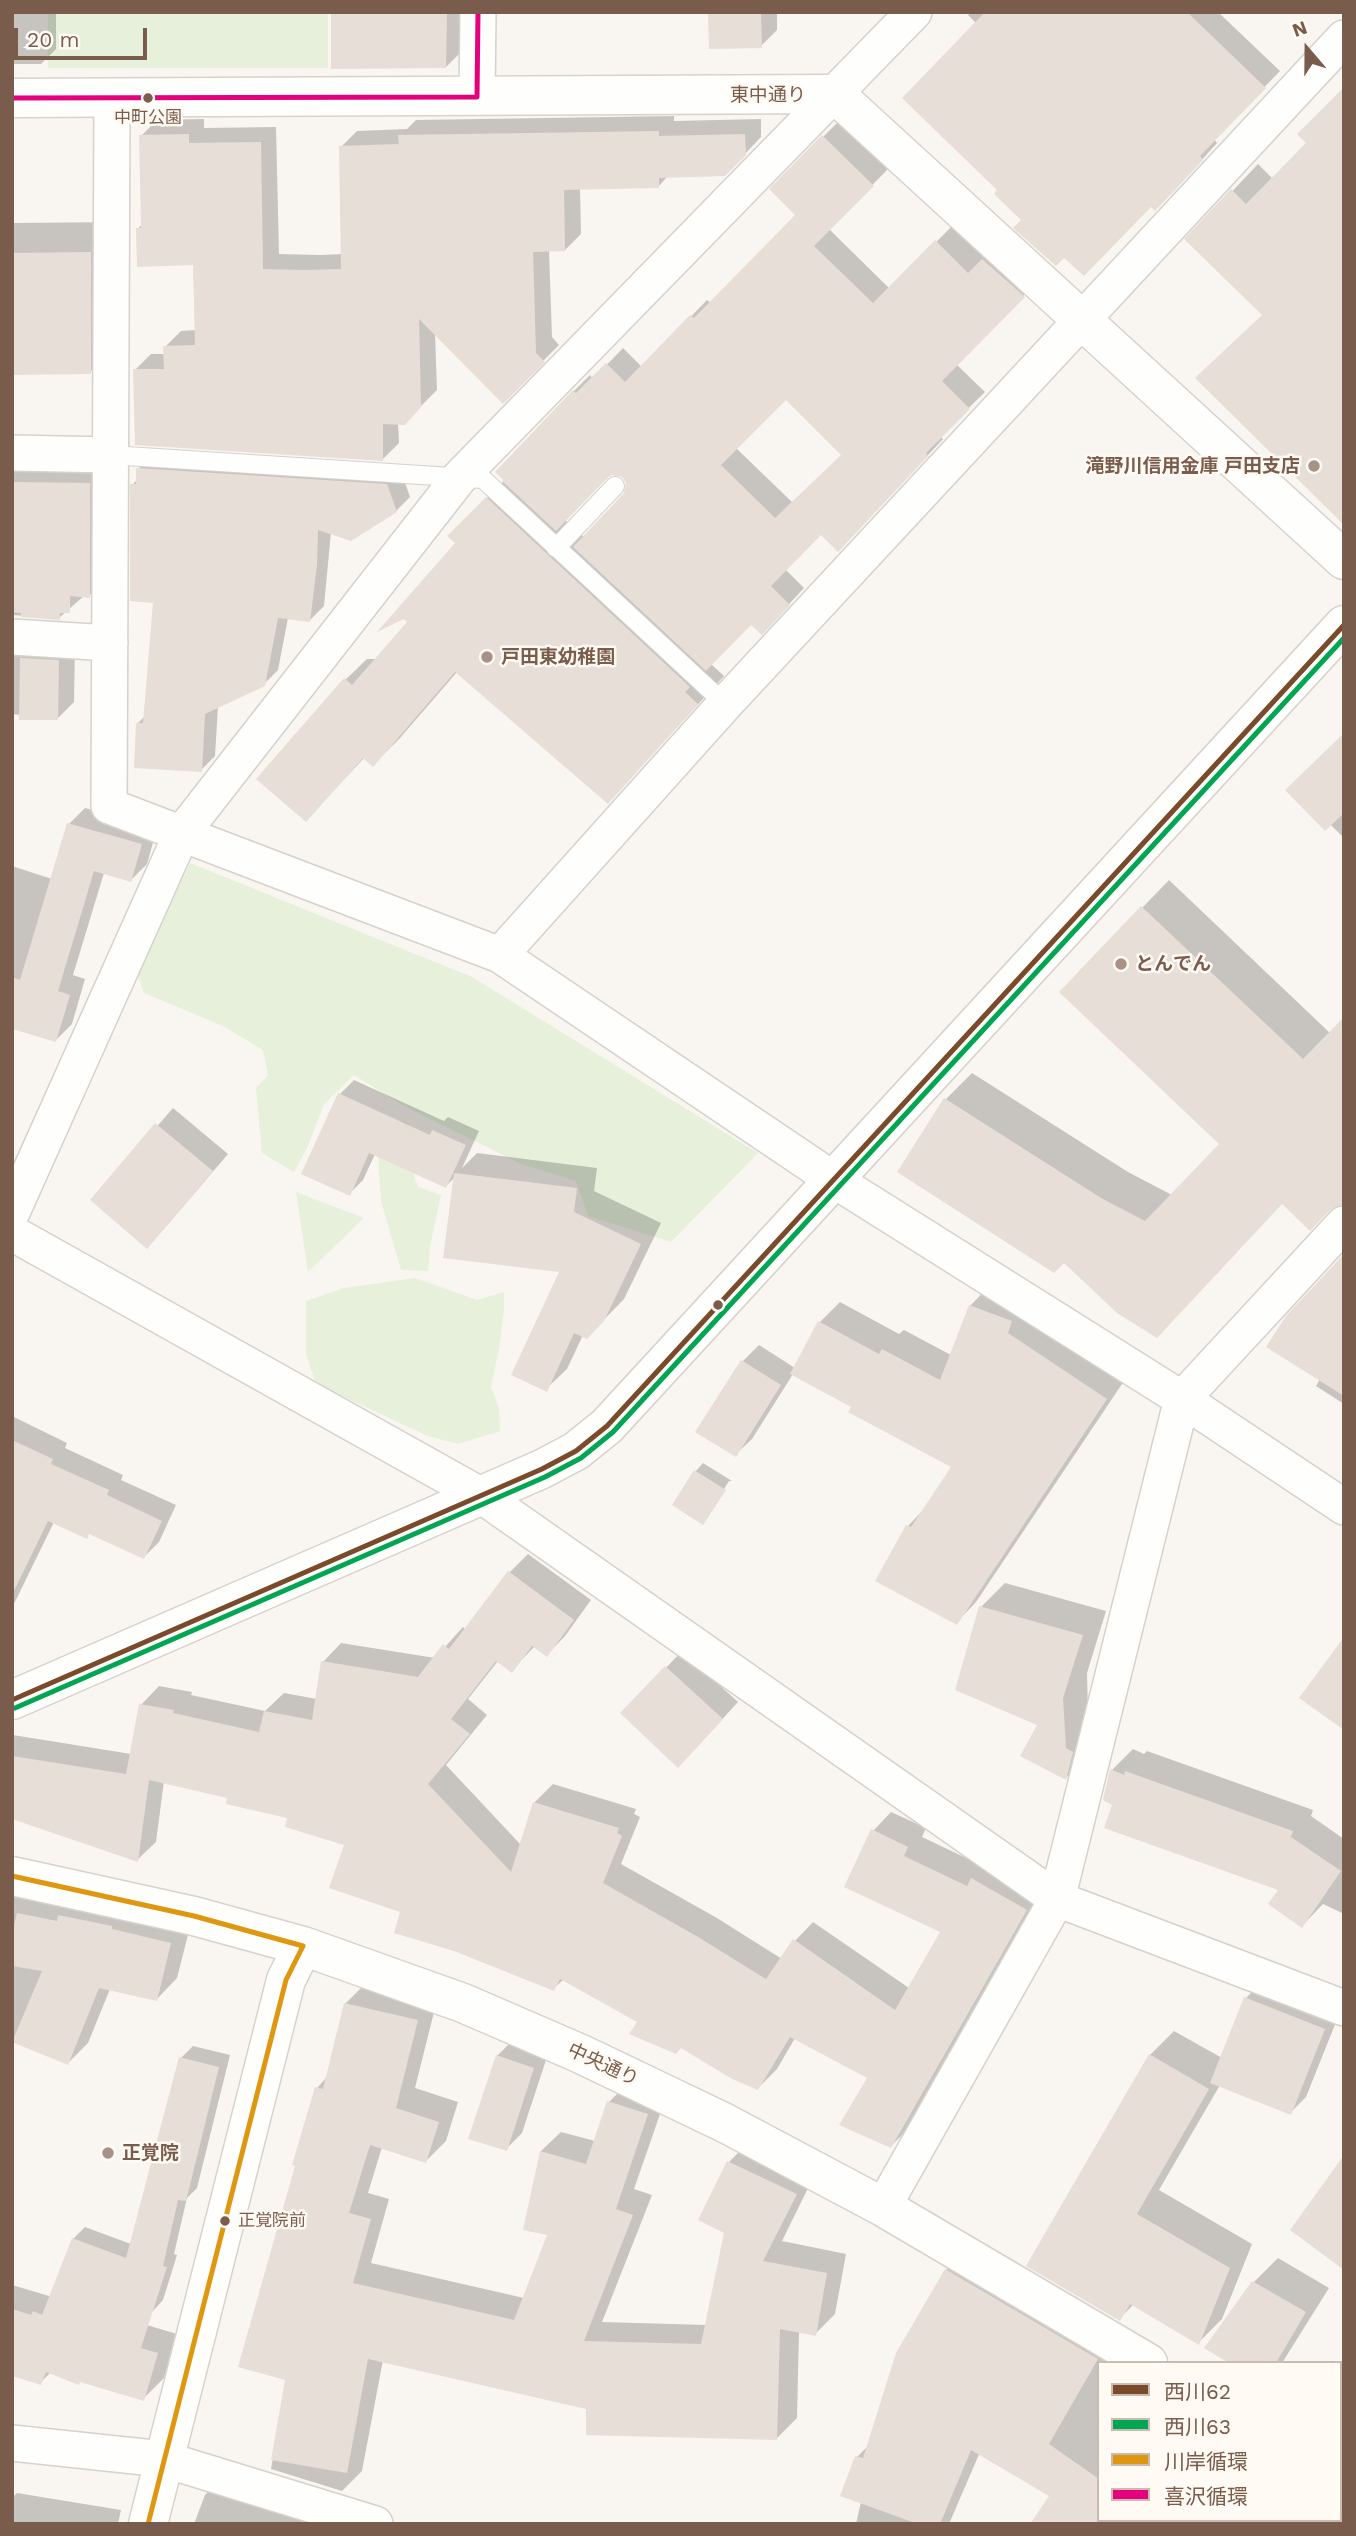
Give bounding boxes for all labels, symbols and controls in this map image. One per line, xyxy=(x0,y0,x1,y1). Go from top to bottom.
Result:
scale bar xyxy=(18,14,150,58)
north arrow xyxy=(1272,14,1342,84)
text: N xyxy=(1289,16,1310,42)
text: 20 m xyxy=(27,27,79,52)
street label: 東中通り xyxy=(730,84,806,106)
marker: 中町公園 xyxy=(141,91,155,105)
place label: 中町公園 xyxy=(114,108,182,128)
place label: 滝野川信用金庫 戸田支店 xyxy=(1086,455,1300,477)
marker: 滝野川信用金庫 戸田支店 xyxy=(1306,458,1322,474)
place label: 戸田東幼稚園 xyxy=(501,646,615,668)
marker: 戸田東幼稚園 xyxy=(479,649,495,665)
place label: とんでん xyxy=(1135,953,1211,975)
marker: とんでん xyxy=(1113,956,1129,972)
unlabelled marker xyxy=(711,1298,725,1312)
street label: 中央通り xyxy=(564,2039,642,2091)
place label: 正覚院 xyxy=(122,2142,179,2164)
marker: 正覚院 xyxy=(100,2145,116,2161)
place label: 正覚院前 xyxy=(238,2211,306,2231)
marker: 正覚院前 xyxy=(218,2214,232,2228)
legend xyxy=(1097,2361,1342,2522)
text: 西川62 xyxy=(1164,2379,1231,2404)
text: 西川63 xyxy=(1164,2414,1231,2439)
text: 川岸循環 xyxy=(1164,2449,1248,2474)
text: 喜沢循環 xyxy=(1164,2484,1248,2509)

